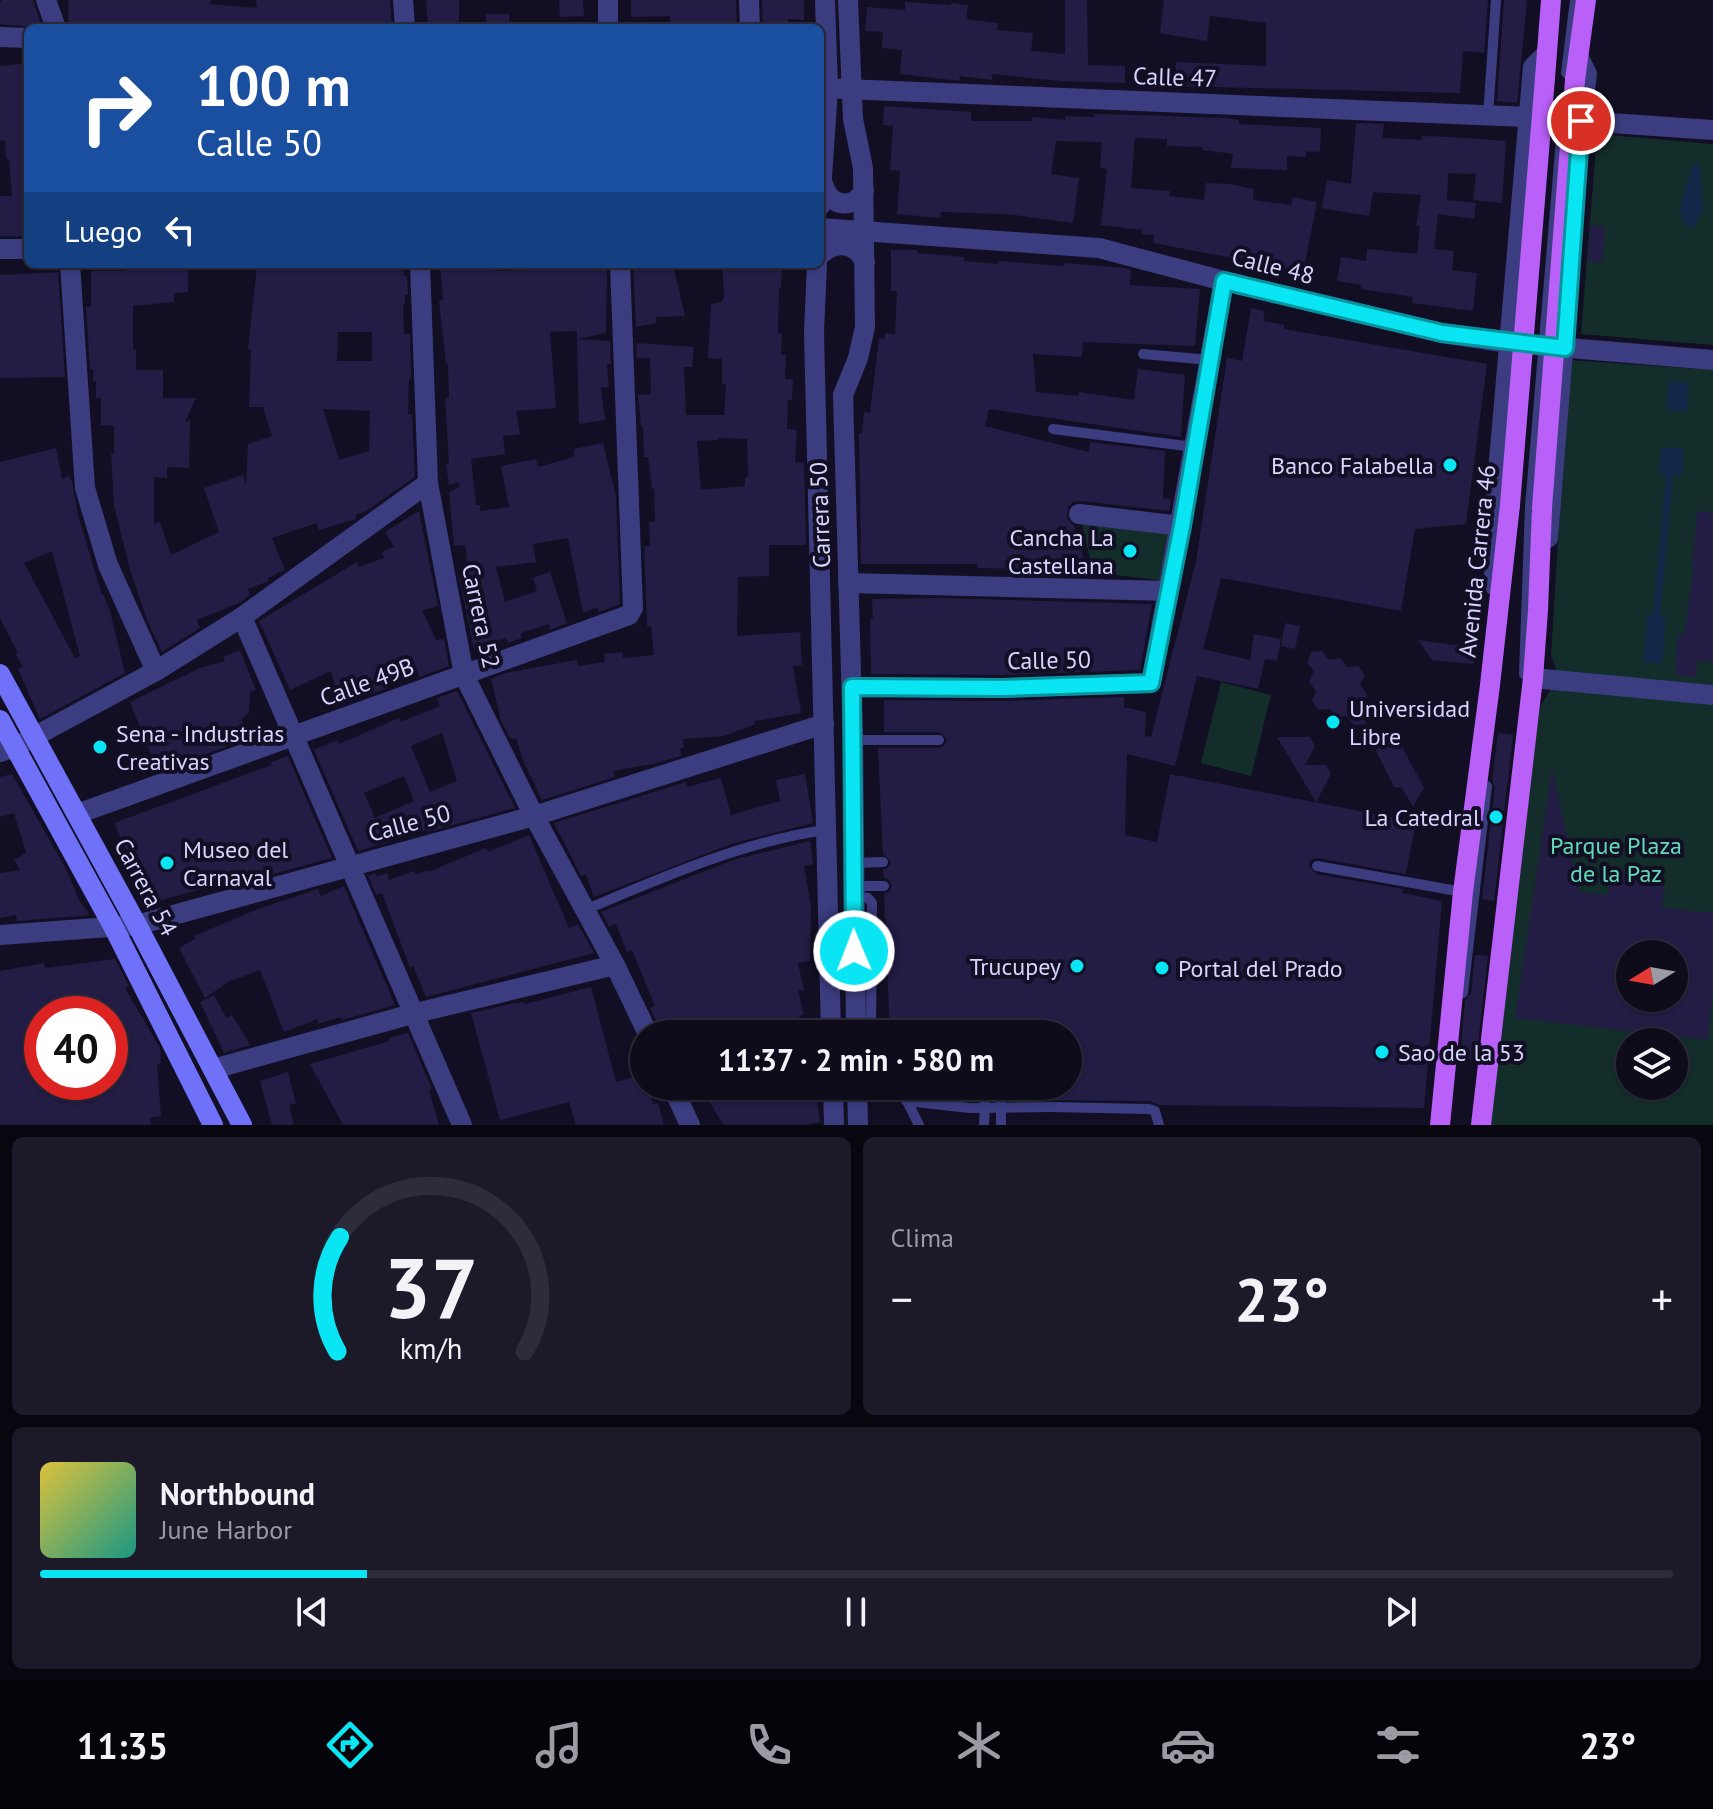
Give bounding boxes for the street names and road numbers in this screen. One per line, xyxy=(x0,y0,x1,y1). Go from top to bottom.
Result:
street label: Calle 47 xyxy=(1132,60,1218,94)
street label: Calle 48 xyxy=(1229,241,1317,291)
street label: Carrera 50 xyxy=(803,461,837,569)
street label: Avenida Carrera 46 xyxy=(1451,463,1503,659)
street label: Carrera 52 xyxy=(455,561,507,671)
street label: Calle 50 xyxy=(1007,644,1091,676)
street label: Calle 49B xyxy=(316,651,418,713)
street label: Calle 50 xyxy=(364,797,454,849)
street label: Carrera 54 xyxy=(107,833,185,941)

